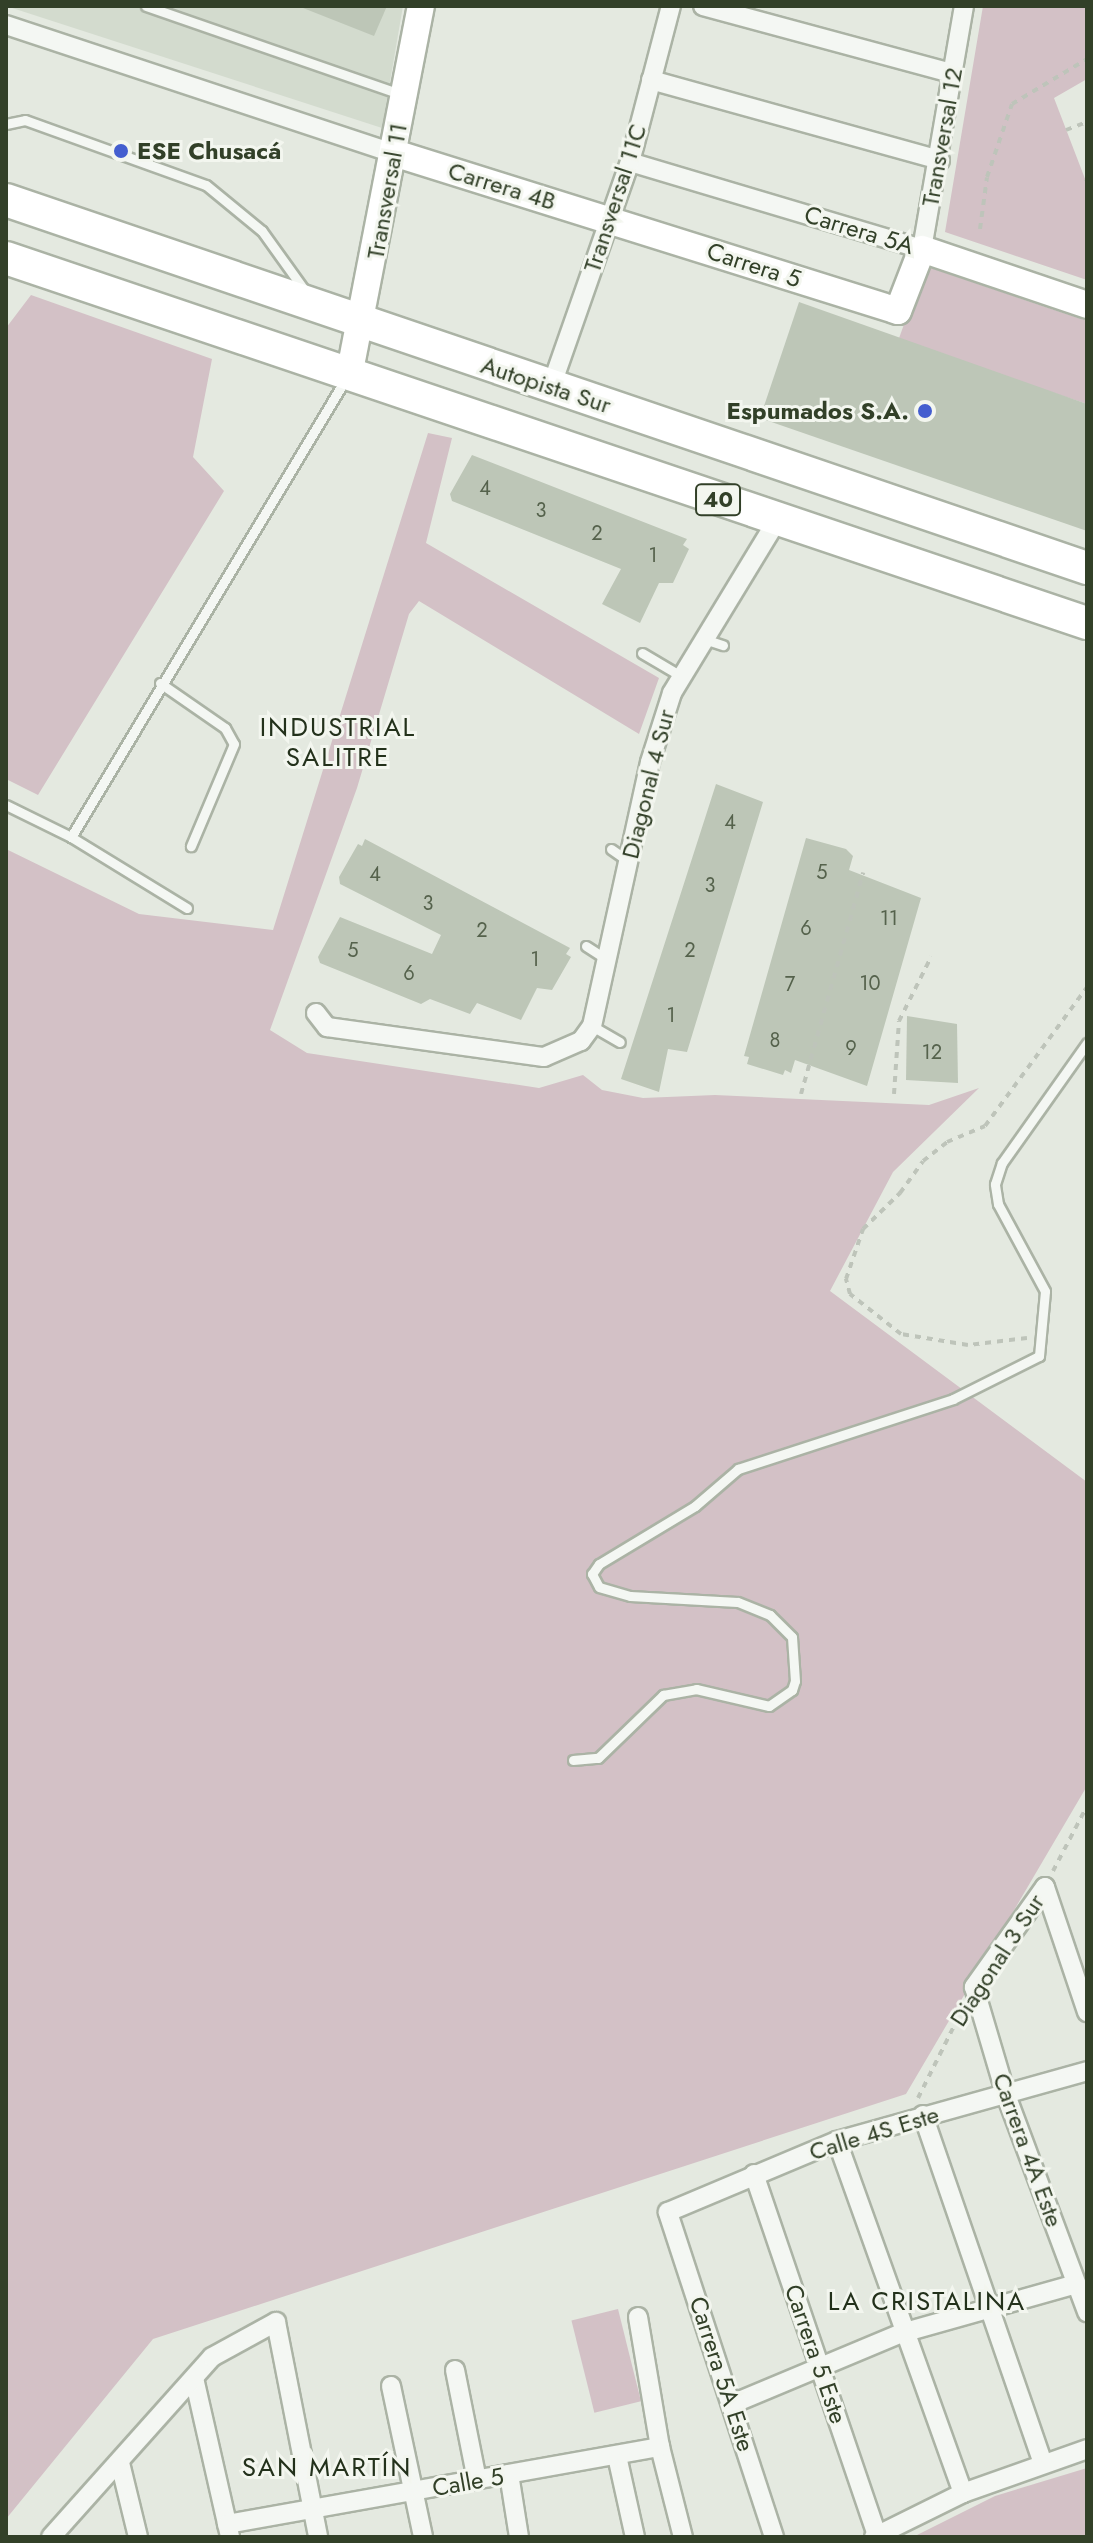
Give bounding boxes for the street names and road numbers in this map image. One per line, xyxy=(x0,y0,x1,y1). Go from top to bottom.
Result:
street label: Transversal 12 xyxy=(916,65,968,209)
street label: Transversal 11C xyxy=(578,120,652,276)
street label: Transversal 11 xyxy=(361,121,413,261)
street label: Carrera 4B xyxy=(445,156,559,216)
street label: Carrera 5A xyxy=(801,200,917,260)
street label: Carrera 5 xyxy=(703,236,805,294)
street label: Autopista Sur xyxy=(477,350,615,420)
road number: 40 xyxy=(694,482,742,518)
street label: Diagonal 4 Sur xyxy=(616,706,680,862)
street label: Diagonal 3 Sur xyxy=(944,1888,1050,2032)
street label: Carrera 4A Este xyxy=(987,2069,1069,2231)
street label: Calle 4S Este xyxy=(806,2100,942,2166)
street label: Carrera 5 Este xyxy=(779,2281,853,2427)
street label: Carrera 5A Este xyxy=(683,2293,761,2455)
street label: Calle 5 xyxy=(430,2462,506,2502)

